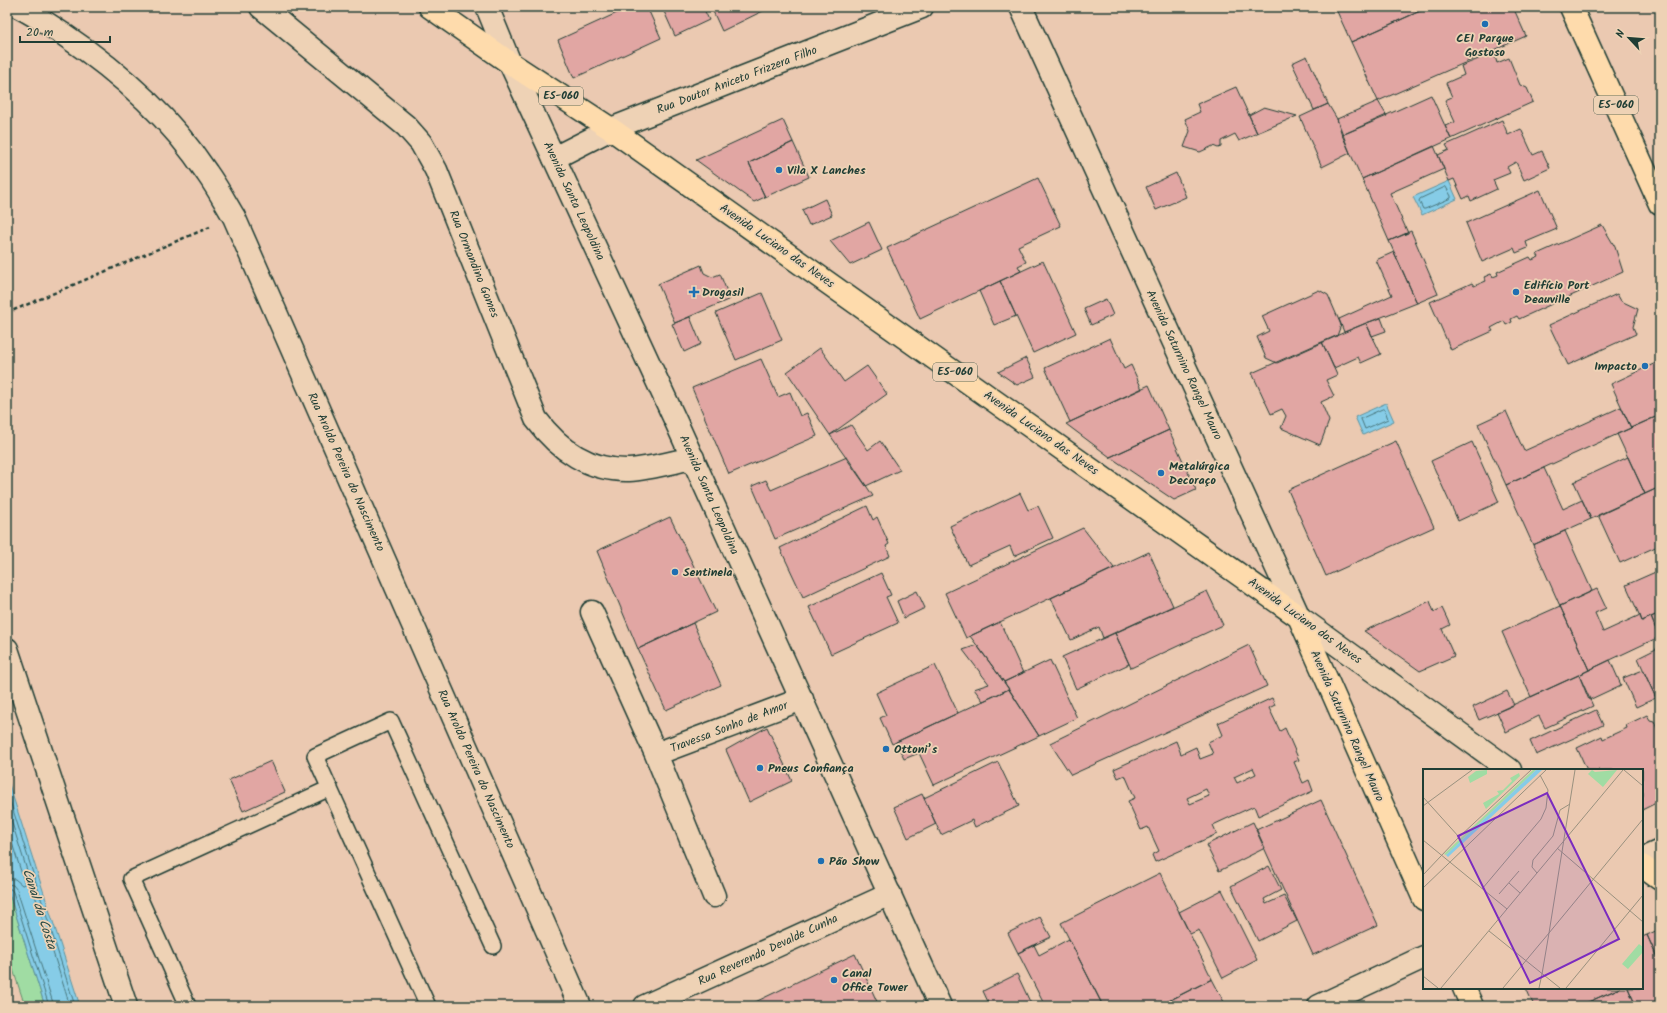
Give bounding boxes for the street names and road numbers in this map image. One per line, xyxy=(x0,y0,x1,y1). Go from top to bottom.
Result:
street label: Rua Doutor Aniceto Frizzera Filho xyxy=(654,41,820,119)
road number: ES-060 xyxy=(539,87,583,105)
road number: ES-060 xyxy=(1594,96,1638,114)
street label: Avenida Santa Leopoldina xyxy=(538,138,610,264)
street label: Avenida Luciano das Neves xyxy=(715,199,839,293)
street label: Rua Ormandino Gomes xyxy=(444,207,504,321)
street label: Avenida Saturnino Rangel Mauro xyxy=(1141,287,1227,443)
road number: ES-060 xyxy=(933,363,977,381)
street label: Avenida Luciano das Neves xyxy=(979,386,1103,480)
street label: Rua Aroldo Pereira do Nascimento xyxy=(302,389,390,555)
street label: Avenida Santa Leopoldina xyxy=(674,432,744,558)
street label: Avenida Luciano das Neves xyxy=(1244,573,1366,669)
street label: Avenida Saturnino Rangel Mauro xyxy=(1305,647,1389,805)
street label: Rua Aroldo Pereira do Nascimento xyxy=(432,686,520,852)
street label: Travessa Sonho de Amor xyxy=(667,695,791,758)
street label: Rua Reverendo Devalde Cunha xyxy=(695,909,841,991)

